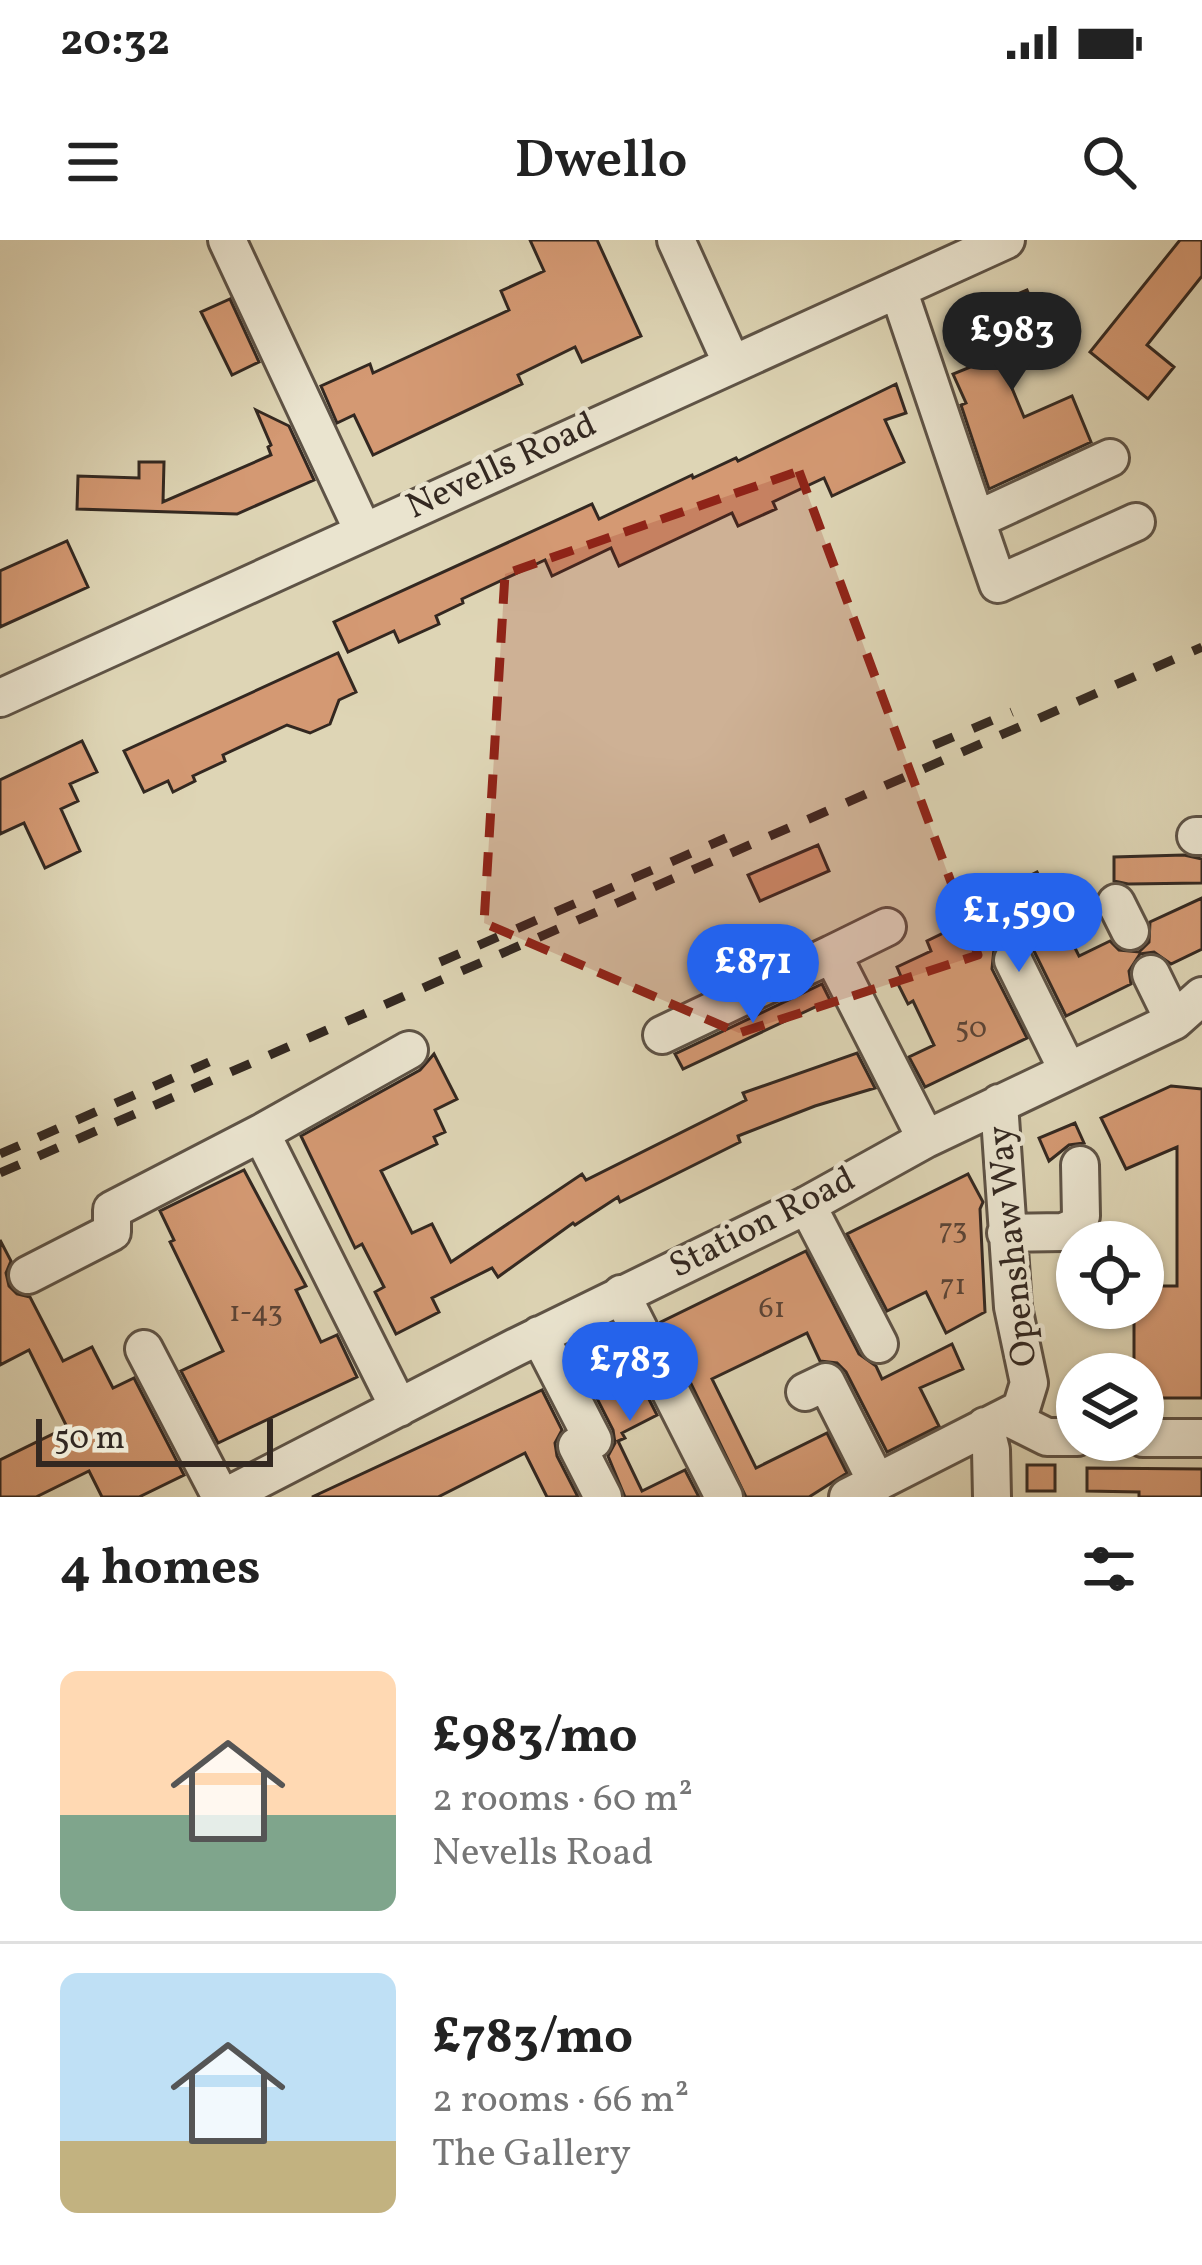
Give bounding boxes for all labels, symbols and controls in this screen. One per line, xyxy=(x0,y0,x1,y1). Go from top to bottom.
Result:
text: 20:32 xyxy=(60,11,170,74)
text: Dwello xyxy=(515,125,687,200)
icon: menu xyxy=(60,129,126,195)
icon: search xyxy=(1076,129,1142,195)
pin: £983 xyxy=(941,292,1083,394)
text: £983 xyxy=(969,304,1055,358)
street label: Nevells Road xyxy=(399,401,605,533)
pin: £1,590 xyxy=(921,873,1117,975)
text: £1,590 xyxy=(962,885,1076,939)
pin: £871 xyxy=(682,924,824,1026)
text: £871 xyxy=(714,936,792,990)
house number: 50 xyxy=(955,1008,987,1050)
street label: Openshaw Way xyxy=(976,1123,1052,1369)
street label: Station Road xyxy=(661,1156,865,1292)
house number: 73 xyxy=(938,1209,968,1251)
map controls xyxy=(1056,1221,1164,1461)
button: locate xyxy=(1056,1221,1164,1329)
house number: 71 xyxy=(940,1265,966,1307)
house number: 61 xyxy=(759,1288,785,1330)
house number: 1-43 xyxy=(229,1292,283,1334)
pin: £783 xyxy=(559,1322,701,1424)
text: £783 xyxy=(589,1334,671,1388)
button: layers xyxy=(1056,1353,1164,1461)
scale bar xyxy=(36,1413,273,1466)
text: 50 m xyxy=(54,1417,125,1463)
text: 4 homes xyxy=(60,1534,261,1605)
icon: filters xyxy=(1076,1536,1142,1602)
text: £983/mo xyxy=(432,1702,638,1773)
icon: home xyxy=(156,1719,300,1863)
text: 2 rooms · 60 m² xyxy=(432,1773,693,1827)
text: Nevells Road xyxy=(432,1827,654,1881)
text: £783/mo xyxy=(432,2003,633,2074)
icon: home xyxy=(156,2021,300,2165)
text: 2 rooms · 66 m² xyxy=(432,2074,689,2128)
text: The Gallery xyxy=(432,2128,631,2182)

